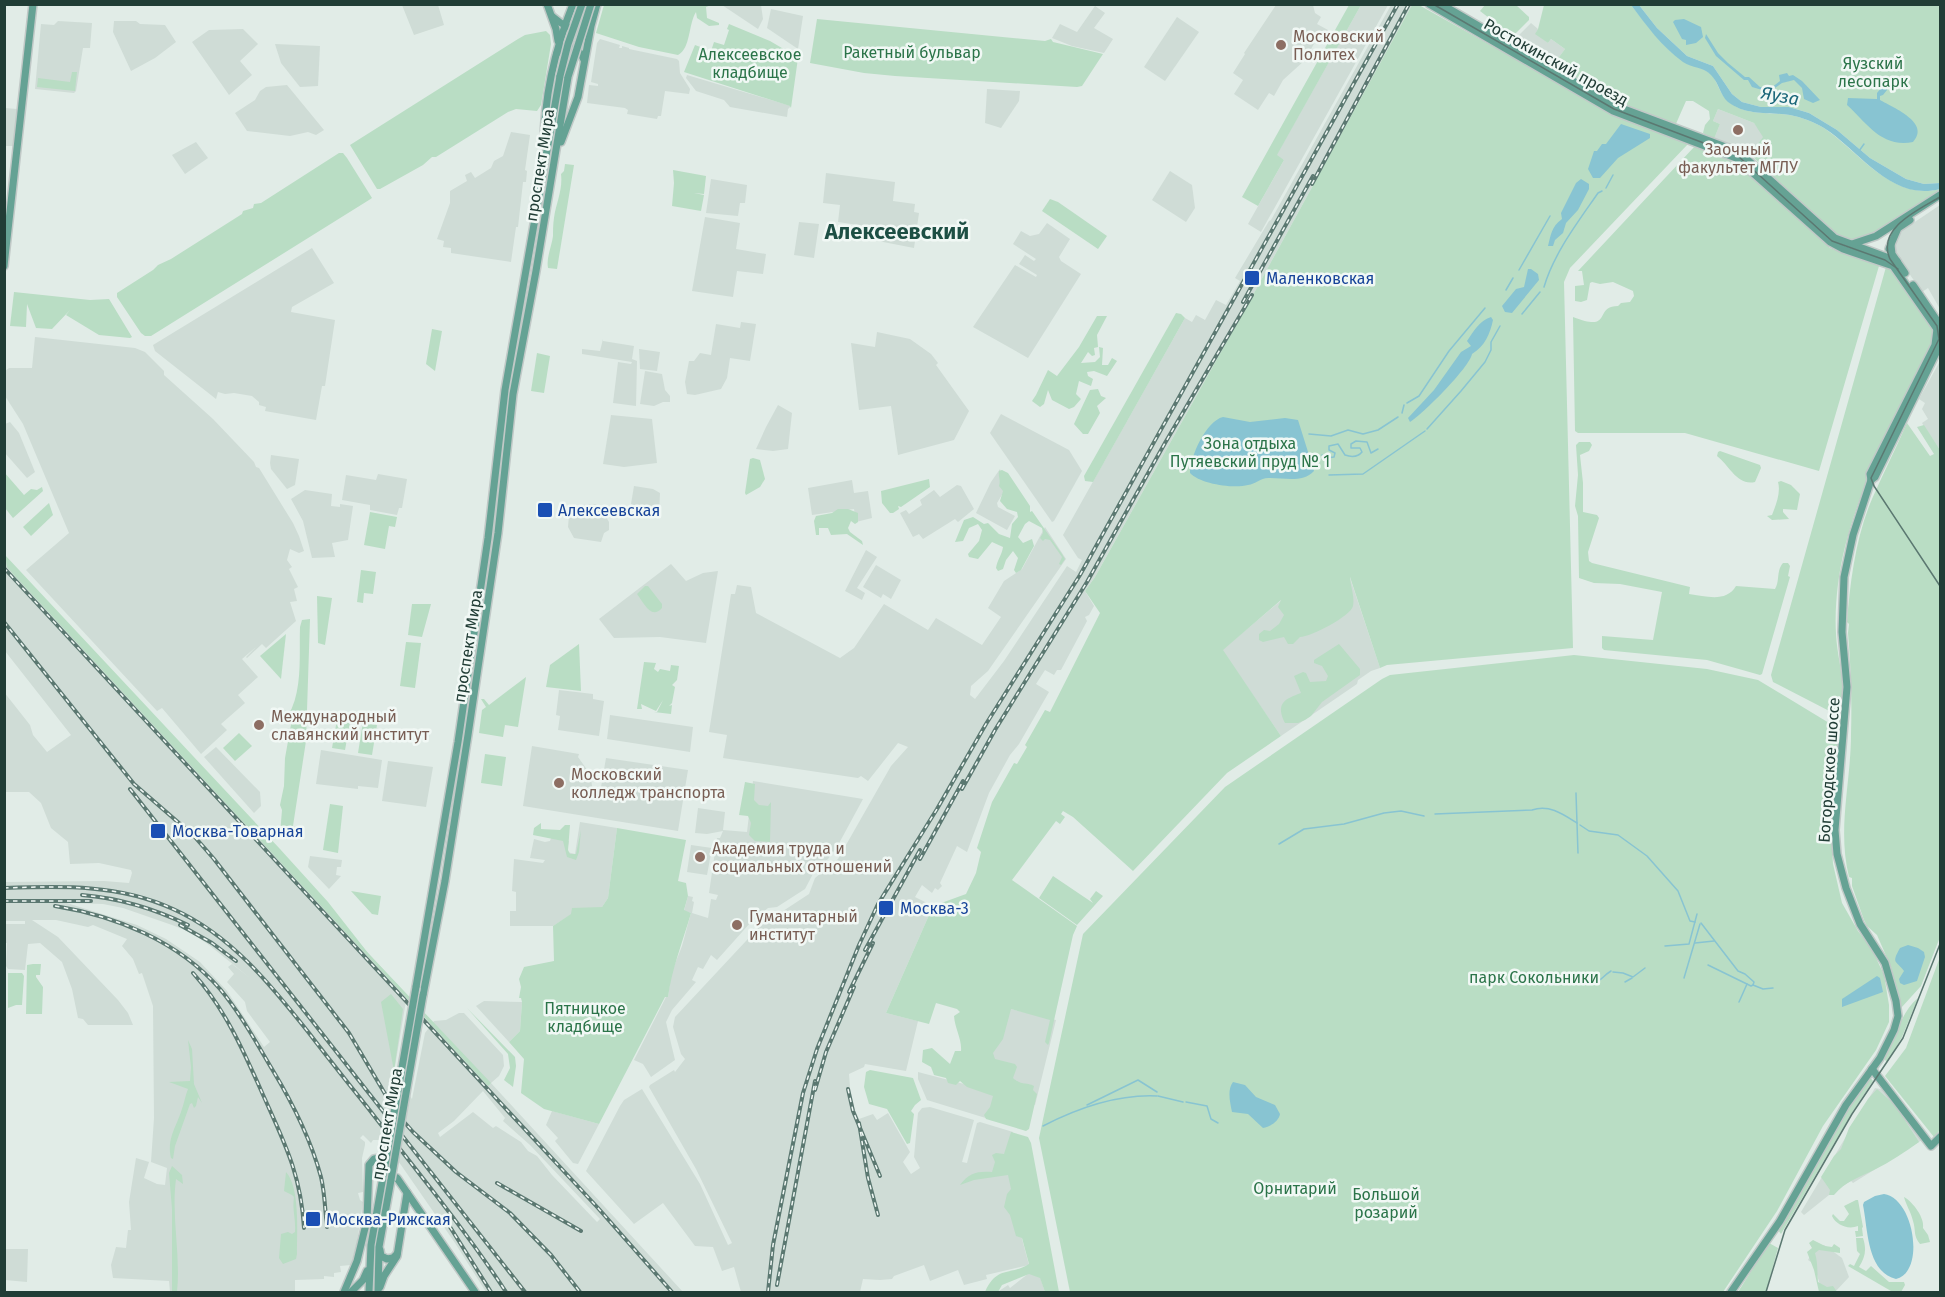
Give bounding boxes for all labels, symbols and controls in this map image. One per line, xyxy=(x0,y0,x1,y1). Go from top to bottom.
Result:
street label: Ростокинский проезд xyxy=(1480,14,1632,110)
place label: Московский Политех xyxy=(1293,27,1384,64)
marker: Московский Политех xyxy=(1274,38,1288,52)
park label: Ракетный бульвар xyxy=(843,43,981,62)
park label: Алексеевское кладбище xyxy=(699,45,801,82)
park label: Яузский лесопарк xyxy=(1838,54,1909,91)
water label: Яуза xyxy=(1758,81,1801,110)
street label: проспект Мира xyxy=(522,107,558,223)
marker: Заочный факультет МГЛУ xyxy=(1731,123,1745,137)
place label: Заочный факультет МГЛУ xyxy=(1678,140,1798,177)
district label: Алексеевский xyxy=(824,218,969,245)
marker: Маленковская xyxy=(1243,269,1261,287)
place label: Маленковская xyxy=(1266,269,1374,288)
park label: Зона отдыха Путяевский пруд № 1 xyxy=(1170,434,1330,471)
marker: Алексеевская xyxy=(536,501,554,519)
place label: Алексеевская xyxy=(558,501,660,520)
street label: проспект Мира xyxy=(450,588,486,704)
street label: Богородское шоссе xyxy=(1814,697,1844,843)
place label: Международный славянский институт xyxy=(271,707,430,744)
marker: Международный славянский институт xyxy=(252,718,266,732)
place label: Московский колледж транспорта xyxy=(571,765,726,802)
marker: Московский колледж транспорта xyxy=(552,776,566,790)
marker: Москва-Товарная xyxy=(149,822,167,840)
place label: Москва-Товарная xyxy=(172,822,304,841)
place label: Академия труда и социальных отношений xyxy=(712,839,892,876)
marker: Академия труда и социальных отношений xyxy=(693,850,707,864)
marker: Москва-3 xyxy=(877,899,895,917)
place label: Москва-3 xyxy=(900,899,969,918)
place label: Гуманитарный институт xyxy=(749,907,858,944)
marker: Гуманитарный институт xyxy=(730,918,744,932)
park label: парк Сокольники xyxy=(1469,968,1599,987)
park label: Пятницкое кладбище xyxy=(544,999,626,1036)
street label: проспект Мира xyxy=(368,1066,406,1182)
park label: Орнитарий xyxy=(1253,1179,1337,1198)
park label: Большой розарий xyxy=(1352,1185,1420,1222)
marker: Москва-Рижская xyxy=(304,1210,322,1228)
place label: Москва-Рижская xyxy=(326,1210,451,1229)

